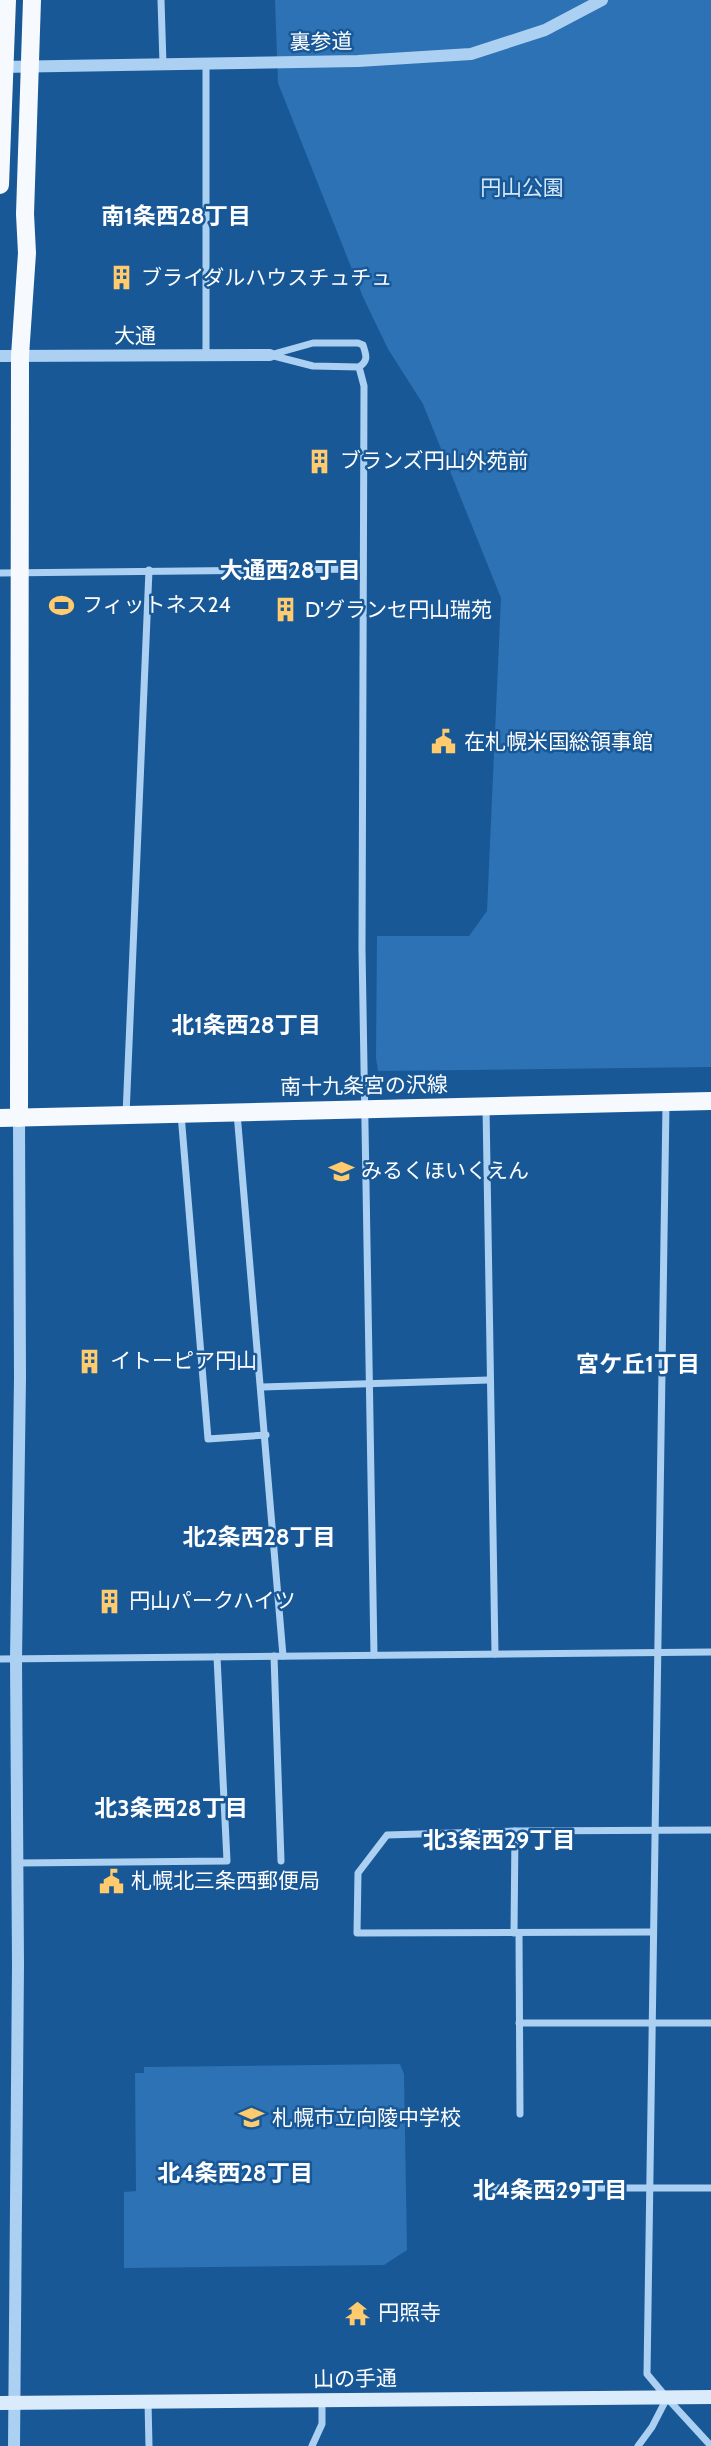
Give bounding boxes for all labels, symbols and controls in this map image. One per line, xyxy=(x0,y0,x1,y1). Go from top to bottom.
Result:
street label: 裏参道 xyxy=(289,28,353,55)
park label: 円山公園 xyxy=(480,175,564,200)
district label: 南1条西28丁目 xyxy=(101,202,251,230)
building icon: ブライダルハウスチュチュ xyxy=(107,264,135,292)
place label: ブライダルハウスチュチュ xyxy=(141,265,392,290)
street label: 大通 xyxy=(114,323,156,348)
building icon: ブランズ円山外苑前 xyxy=(306,447,334,475)
place label: ブランズ円山外苑前 xyxy=(340,448,529,473)
district label: 大通西28丁目 xyxy=(219,556,361,584)
sports icon: フィットネス24 xyxy=(48,591,76,619)
place label: フィットネス24 xyxy=(82,592,231,617)
building icon: D'グランセ円山瑞苑 xyxy=(271,596,299,624)
place label: D'グランセ円山瑞苑 xyxy=(305,597,492,622)
public building icon: 在札幌米国総領事館 xyxy=(430,728,458,756)
place label: 在札幌米国総領事館 xyxy=(464,729,653,754)
district label: 北1条西28丁目 xyxy=(171,1011,321,1039)
street label: 南十九条宮の沢線 xyxy=(280,1072,448,1099)
school or university icon: みるくほいくえん xyxy=(327,1157,355,1185)
place label: みるくほいくえん xyxy=(361,1158,529,1183)
building icon: イトーピア円山 xyxy=(76,1347,104,1375)
place label: イトーピア円山 xyxy=(110,1348,257,1373)
district label: 宮ケ丘1丁目 xyxy=(576,1350,700,1378)
district label: 北2条西28丁目 xyxy=(182,1523,336,1551)
building icon: 円山パークハイツ xyxy=(95,1587,123,1615)
place label: 円山パークハイツ xyxy=(129,1588,296,1613)
district label: 北3条西28丁目 xyxy=(94,1794,248,1822)
district label: 北3条西29丁目 xyxy=(423,1826,575,1854)
public building icon: 札幌北三条西郵便局 xyxy=(97,1867,125,1895)
place label: 札幌北三条西郵便局 xyxy=(131,1868,320,1893)
school or university icon: 札幌市立向陵中学校 xyxy=(238,2104,266,2132)
place label: 札幌市立向陵中学校 xyxy=(272,2105,461,2130)
district label: 北4条西28丁目 xyxy=(157,2159,313,2187)
district label: 北4条西29丁目 xyxy=(473,2176,627,2204)
temple icon: 円照寺 xyxy=(344,2299,372,2327)
place label: 円照寺 xyxy=(378,2300,441,2325)
street label: 山の手通 xyxy=(313,2365,397,2392)

